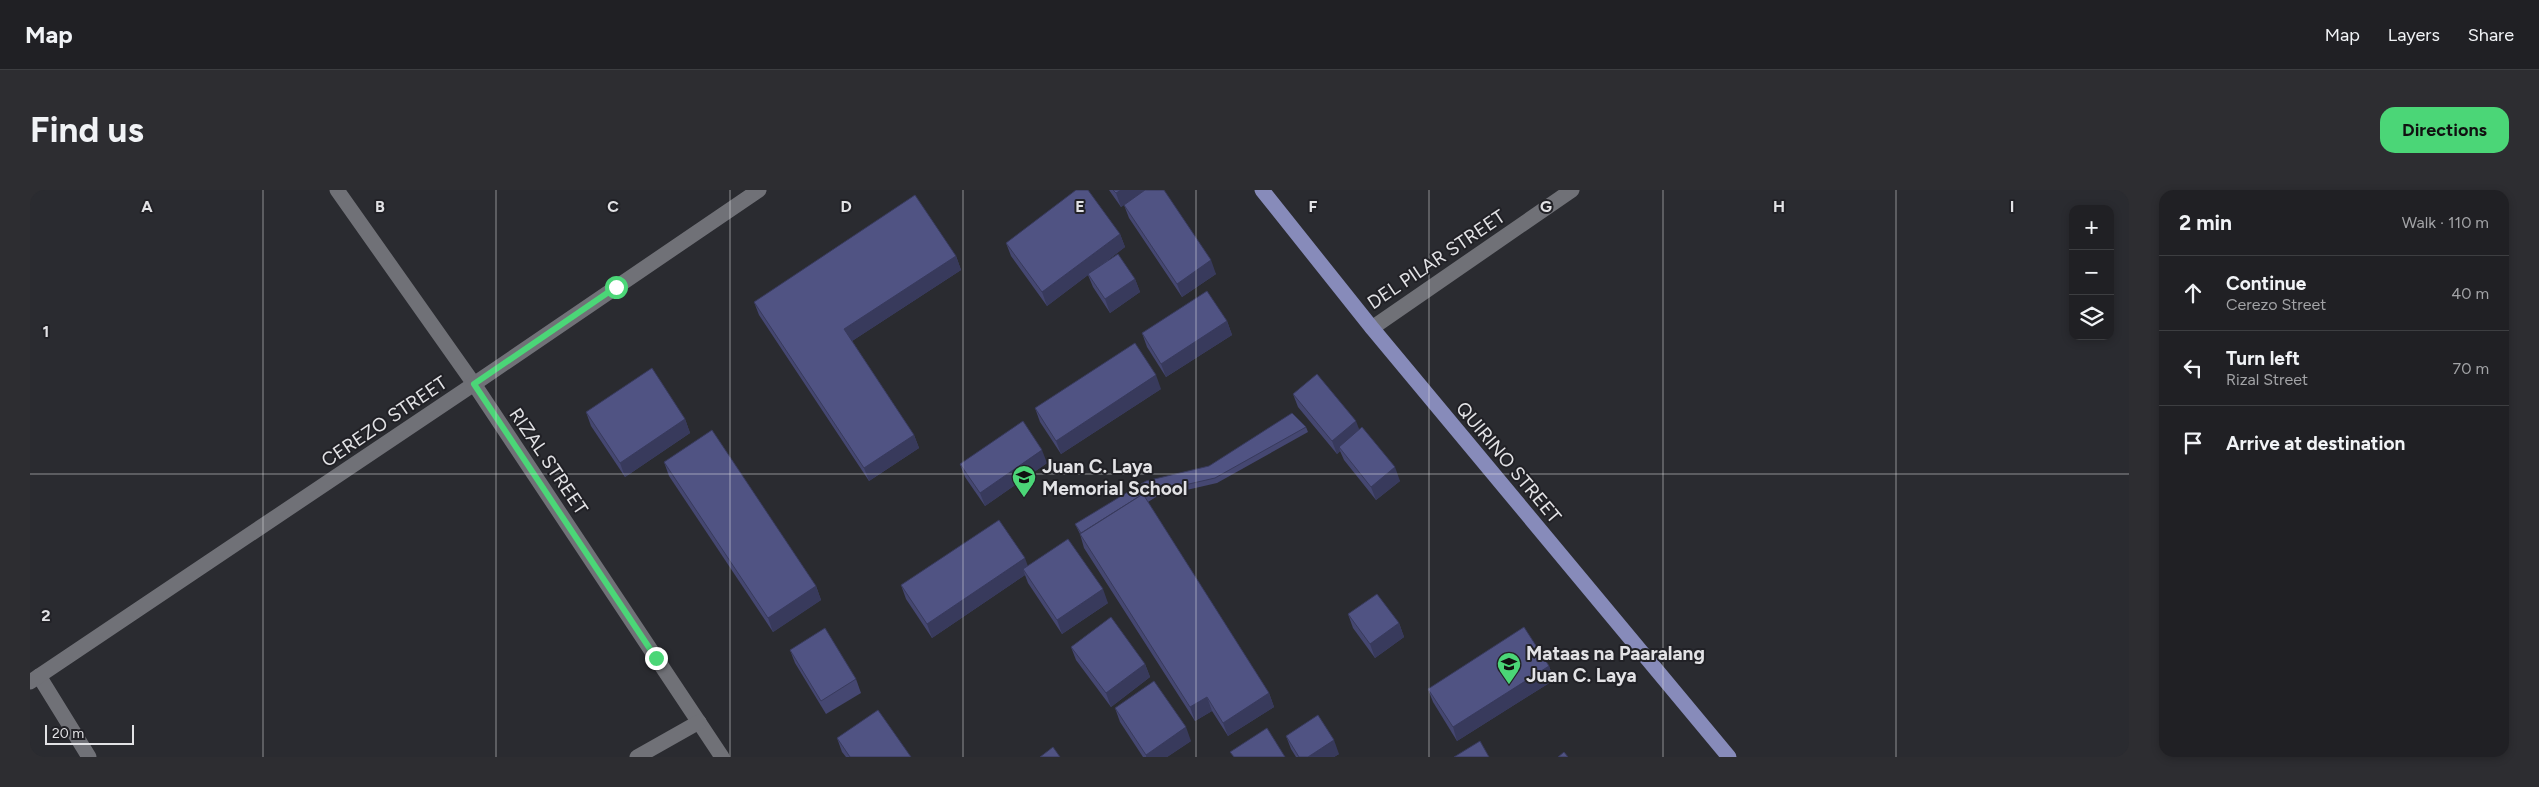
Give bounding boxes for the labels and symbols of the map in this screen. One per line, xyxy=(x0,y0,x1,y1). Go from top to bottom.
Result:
text: A xyxy=(141,197,153,216)
text: B xyxy=(375,197,385,216)
text: C xyxy=(607,197,619,216)
text: D xyxy=(840,197,852,216)
text: E xyxy=(1075,197,1085,216)
text: F xyxy=(1309,197,1318,216)
text: G xyxy=(1540,197,1552,216)
text: H xyxy=(1773,197,1785,216)
text: I xyxy=(2010,197,2014,216)
street label: DEL PILAR STREET xyxy=(1363,204,1510,314)
route start xyxy=(605,276,628,299)
text: 1 xyxy=(43,322,49,341)
street label: CEREZO STREET xyxy=(317,371,452,472)
street label: QUIRINO STREET xyxy=(1451,397,1566,528)
street label: RIZAL STREET xyxy=(504,404,593,519)
place label: Juan C. Laya Memorial School xyxy=(1042,455,1187,500)
school or university icon: Juan C. Laya Memorial School xyxy=(1011,464,1037,498)
text: 2 xyxy=(41,606,51,625)
place label: Mataas na Paaralang Juan C. Laya xyxy=(1526,642,1705,687)
route end xyxy=(645,647,668,670)
school or university icon: Mataas na Paaralang Juan C. Laya xyxy=(1496,651,1522,685)
scale bar xyxy=(45,722,134,745)

